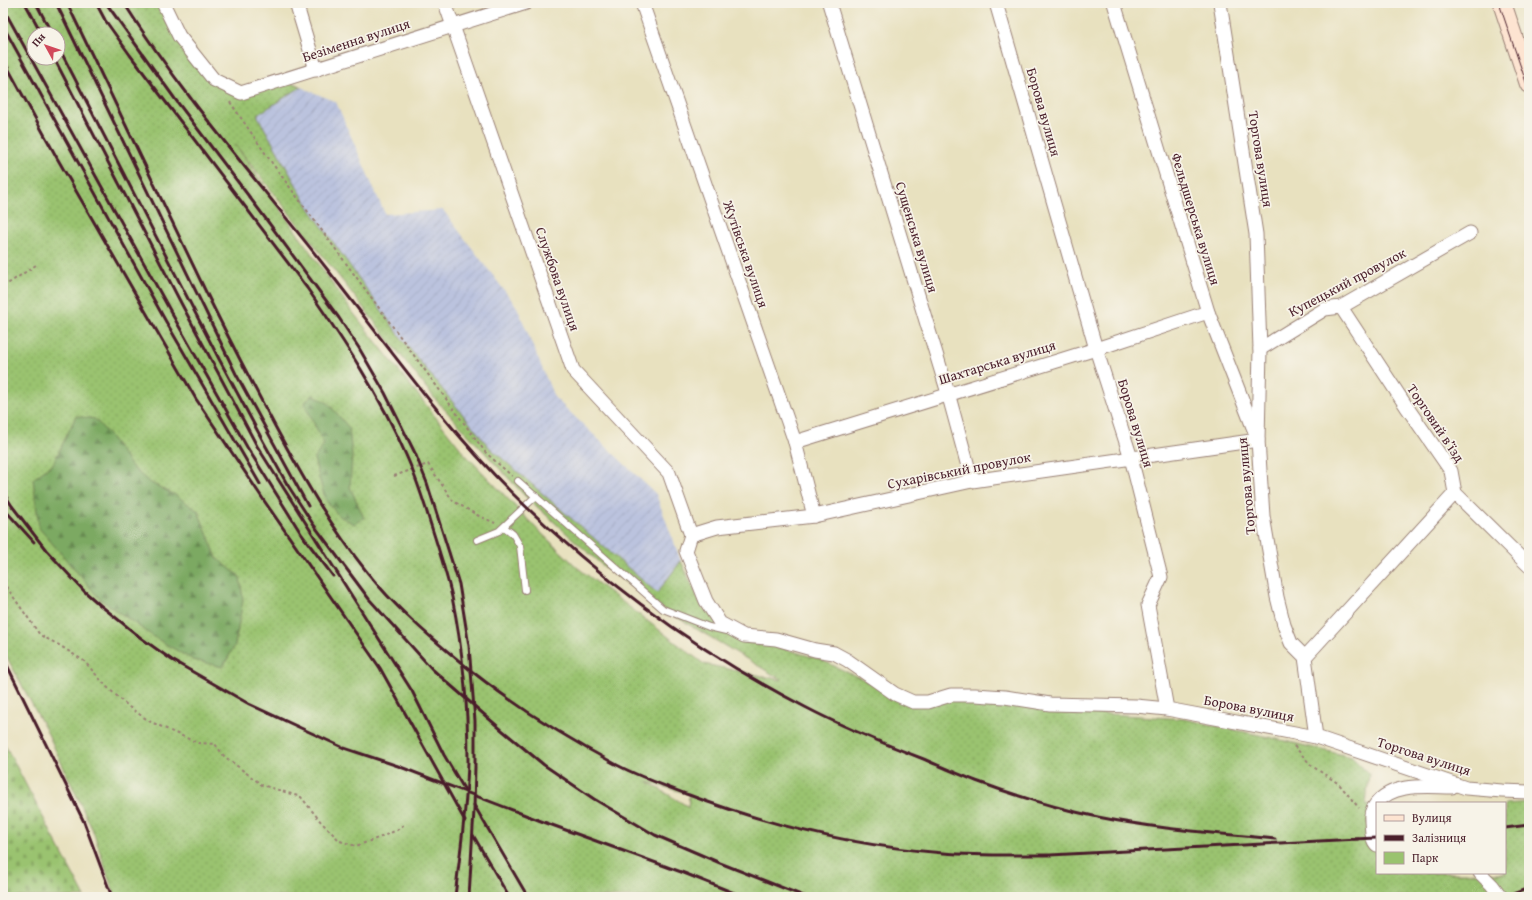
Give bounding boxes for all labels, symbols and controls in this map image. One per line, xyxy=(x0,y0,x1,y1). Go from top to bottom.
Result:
street label: Безіменна вулиця xyxy=(300,13,412,67)
north arrow xyxy=(26,26,66,66)
text: Пн xyxy=(28,29,49,50)
street label: Борова вулиця xyxy=(1022,65,1066,159)
street label: Торгова вулиця xyxy=(1244,109,1278,209)
street label: Фельдшерська вулиця xyxy=(1166,150,1226,288)
street label: Сущенська вулиця xyxy=(891,179,943,295)
street label: Жутівська вулиця xyxy=(718,197,774,310)
street label: Службова вулиця xyxy=(531,224,585,334)
street label: Купецький провулок xyxy=(1285,242,1410,321)
street label: Шахтарська вулиця xyxy=(936,335,1058,389)
street label: Борова вулиця xyxy=(1113,376,1159,470)
street label: Торговий в’їзд xyxy=(1402,380,1470,466)
street label: Торгова вулиця xyxy=(1232,437,1260,535)
street label: Сухарівський провулок xyxy=(886,446,1033,494)
street label: Борова вулиця xyxy=(1202,689,1296,727)
street label: Торгова вулиця xyxy=(1375,731,1473,781)
legend xyxy=(1376,802,1506,874)
text: Вулиця xyxy=(1412,809,1452,826)
text: Залізниця xyxy=(1412,829,1466,846)
text: Парк xyxy=(1412,849,1439,866)

